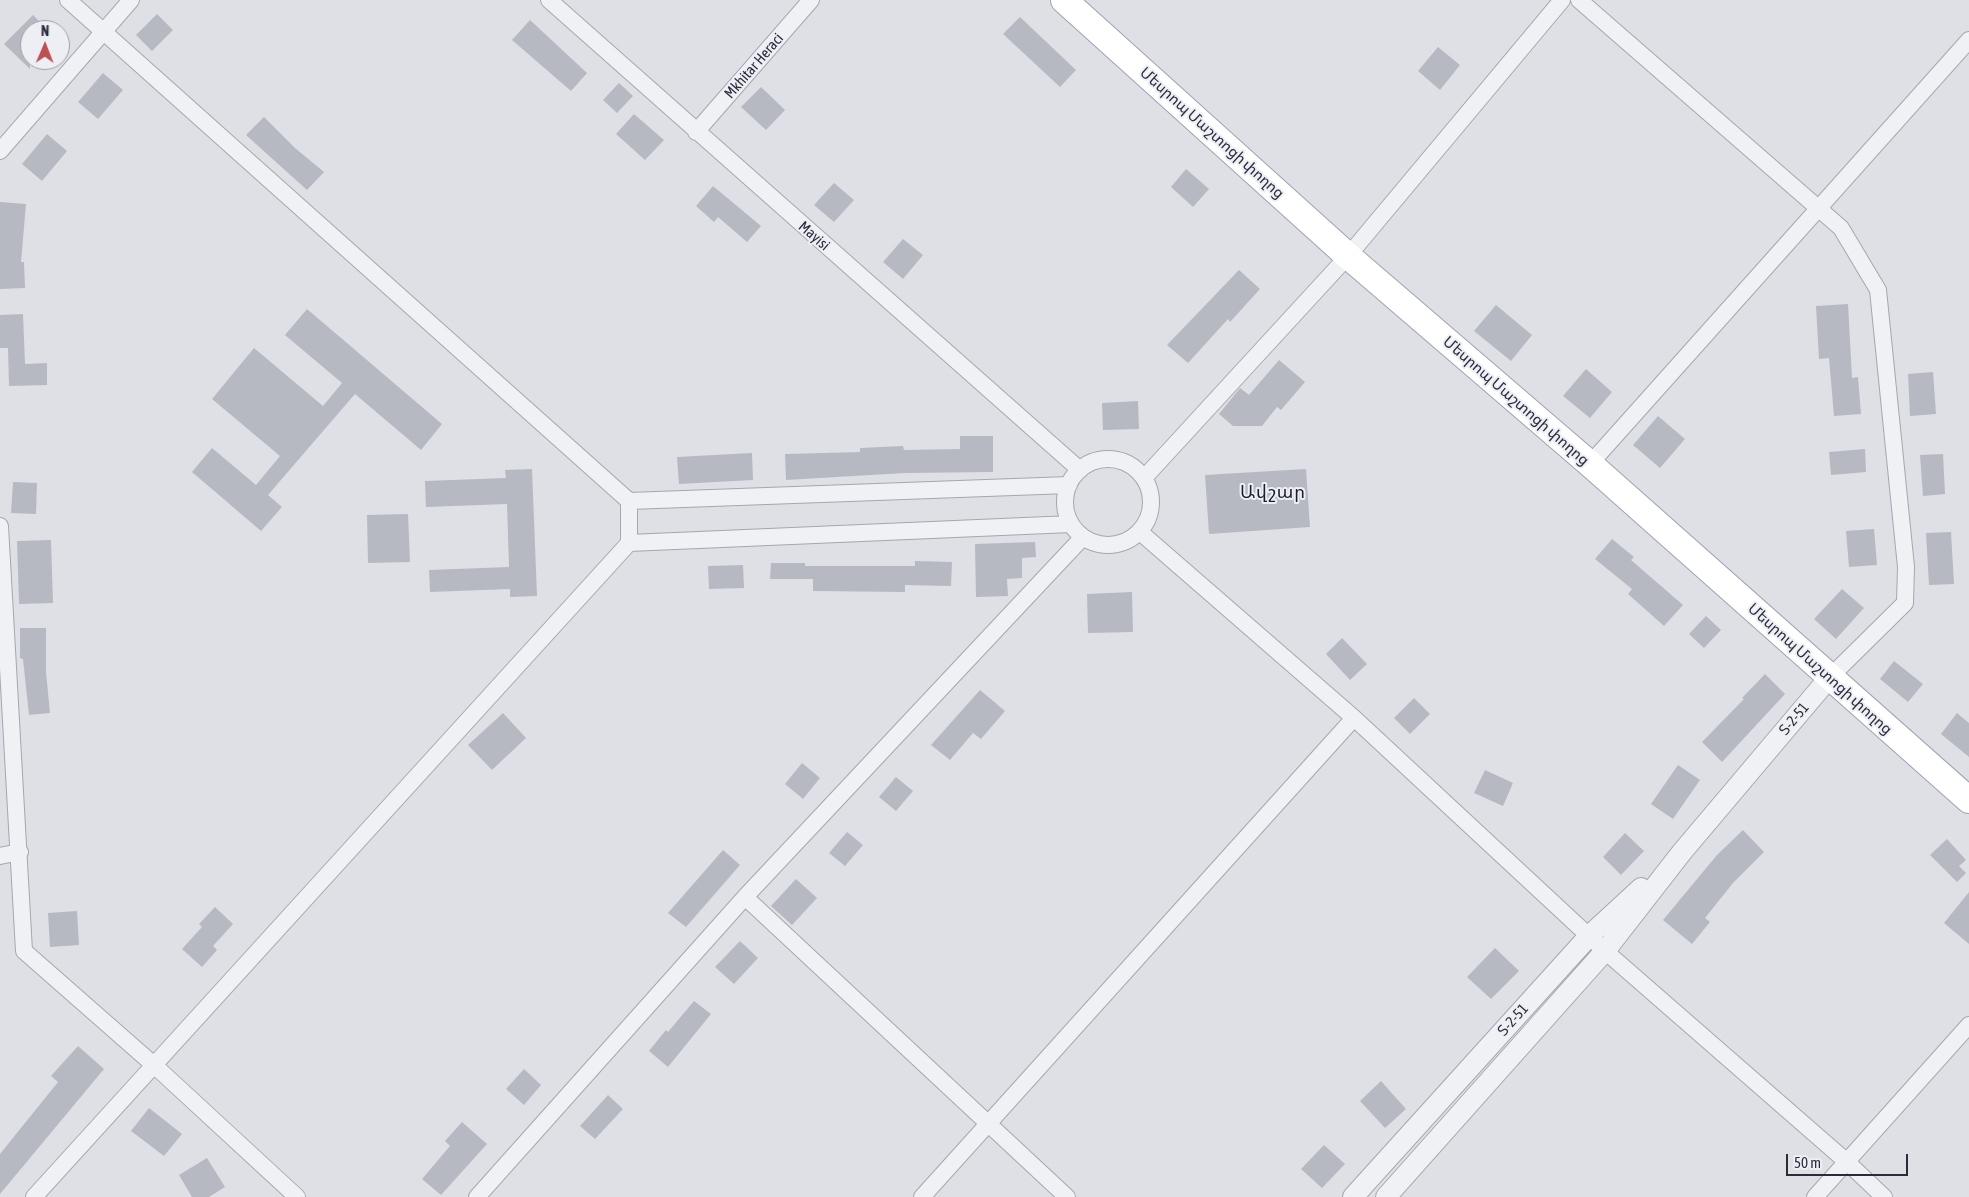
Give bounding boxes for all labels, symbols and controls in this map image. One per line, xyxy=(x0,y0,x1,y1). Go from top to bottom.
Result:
north arrow xyxy=(20,20,70,70)
text: N xyxy=(41,23,50,39)
street label: Mkhitar Heraci xyxy=(721,30,787,102)
street label: Մեսրոպ Մաշտոցի փողոց xyxy=(1136,64,1288,202)
street label: Mayisi xyxy=(795,218,833,254)
street label: Մեսրոպ Մաշտոցի փողոց xyxy=(1439,333,1593,469)
district label: Ավշար xyxy=(1239,481,1307,503)
street label: Մեսրոպ Մաշտոցի փողոց xyxy=(1744,600,1896,738)
street label: Տ-2-51 xyxy=(1775,699,1813,739)
street label: Տ-2-51 xyxy=(1494,1000,1532,1040)
scale bar xyxy=(1789,1144,1912,1176)
text: 50 m xyxy=(1794,1154,1821,1171)

